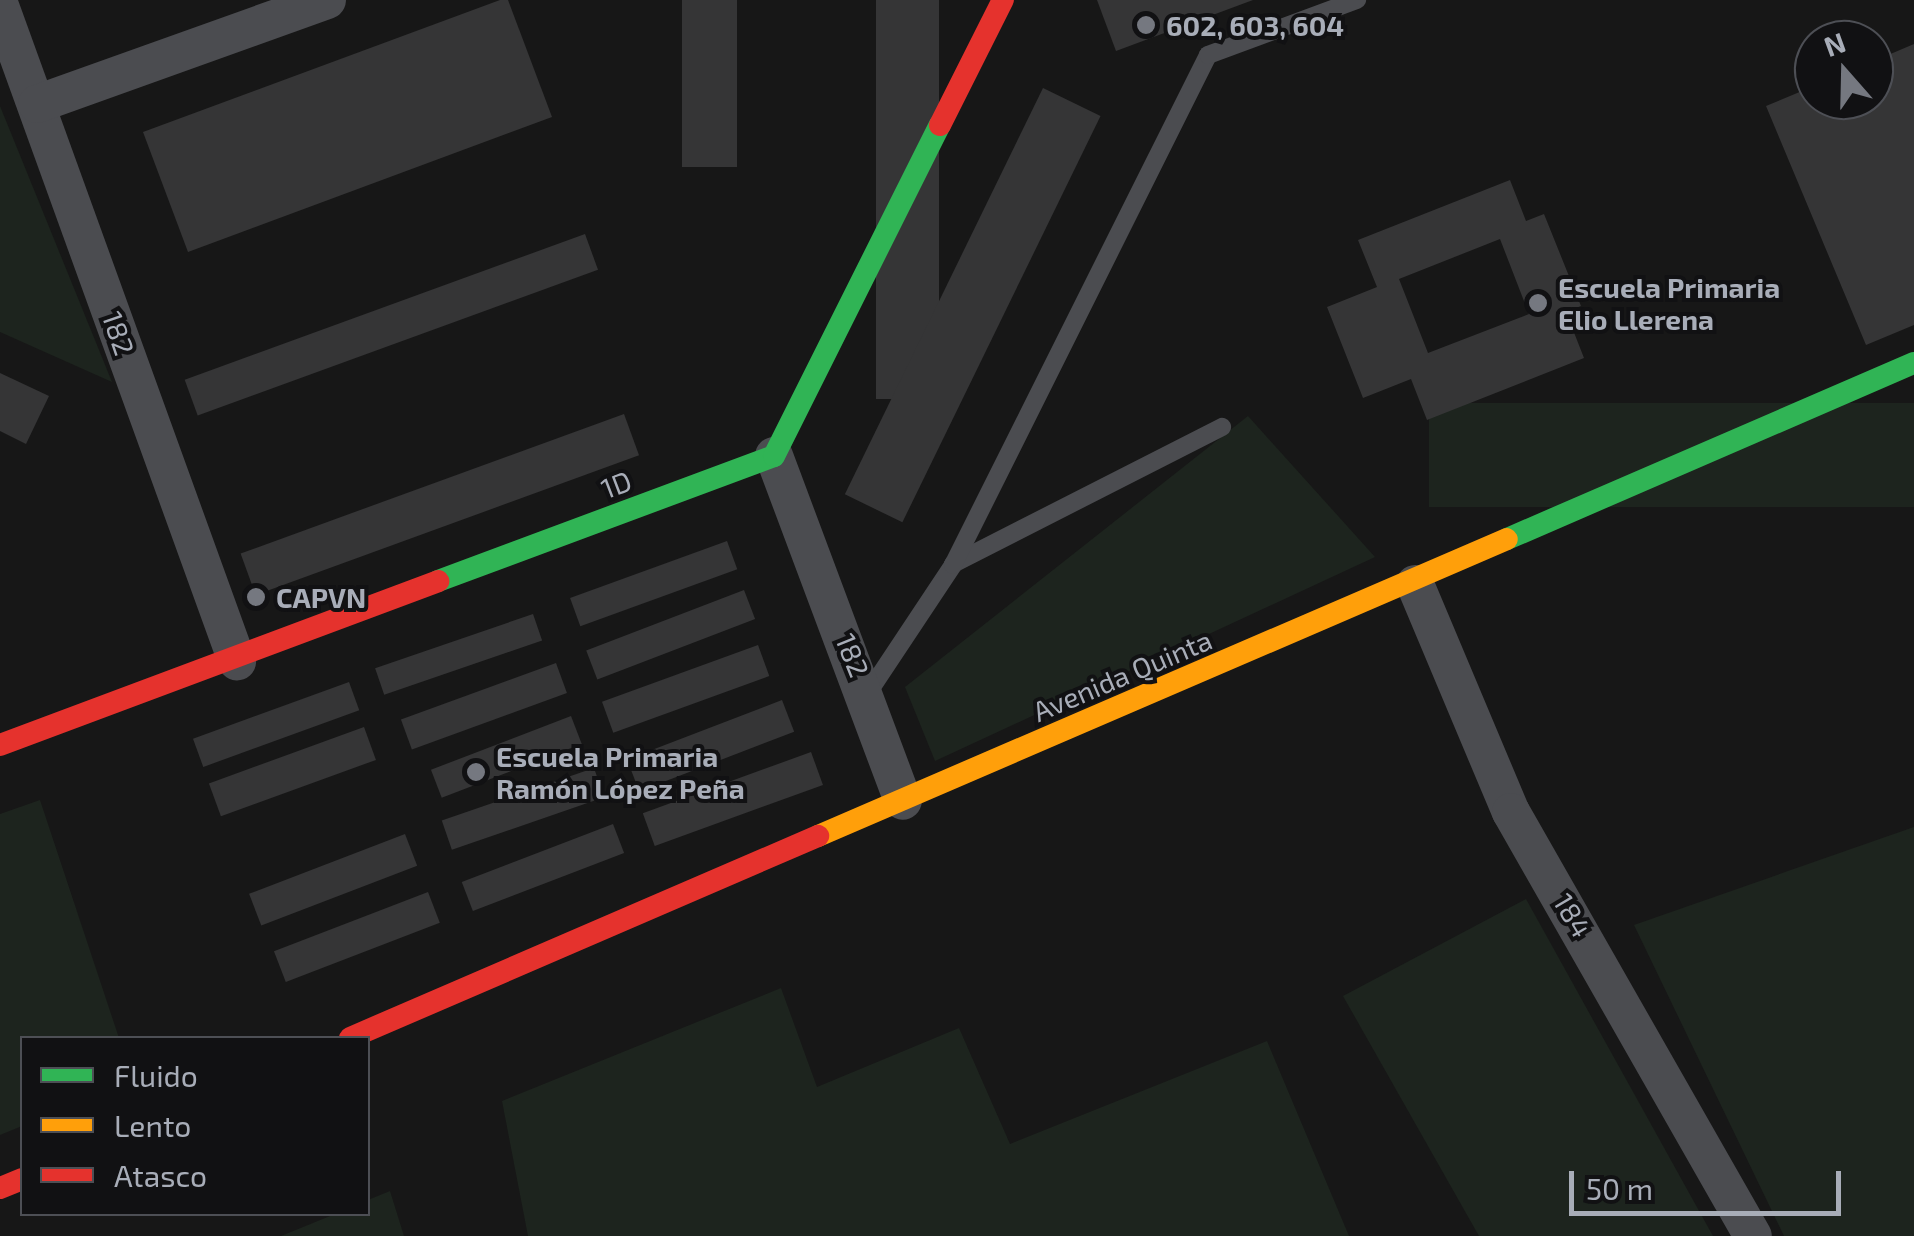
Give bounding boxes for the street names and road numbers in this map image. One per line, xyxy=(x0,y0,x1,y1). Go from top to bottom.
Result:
street label: 182 xyxy=(96,307,142,359)
street label: 1D xyxy=(596,463,636,505)
street label: Avenida Quinta xyxy=(1027,622,1217,728)
street label: 182 xyxy=(829,628,877,682)
street label: 184 xyxy=(1547,887,1599,943)

